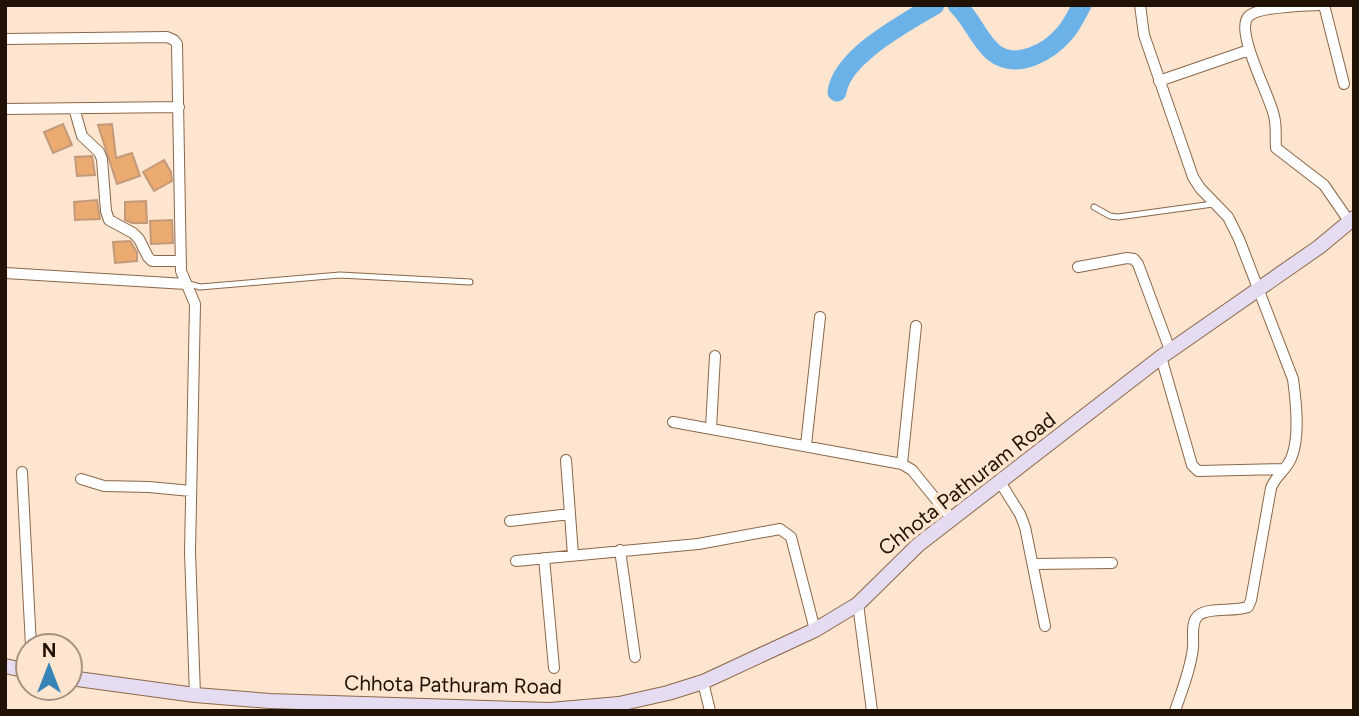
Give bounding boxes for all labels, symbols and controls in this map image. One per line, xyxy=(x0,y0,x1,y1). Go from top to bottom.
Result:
street label: Chhota Pathuram Road xyxy=(873,407,1060,560)
north arrow xyxy=(14,632,84,702)
text: N xyxy=(42,639,56,662)
street label: Chhota Pathuram Road xyxy=(344,670,562,699)

